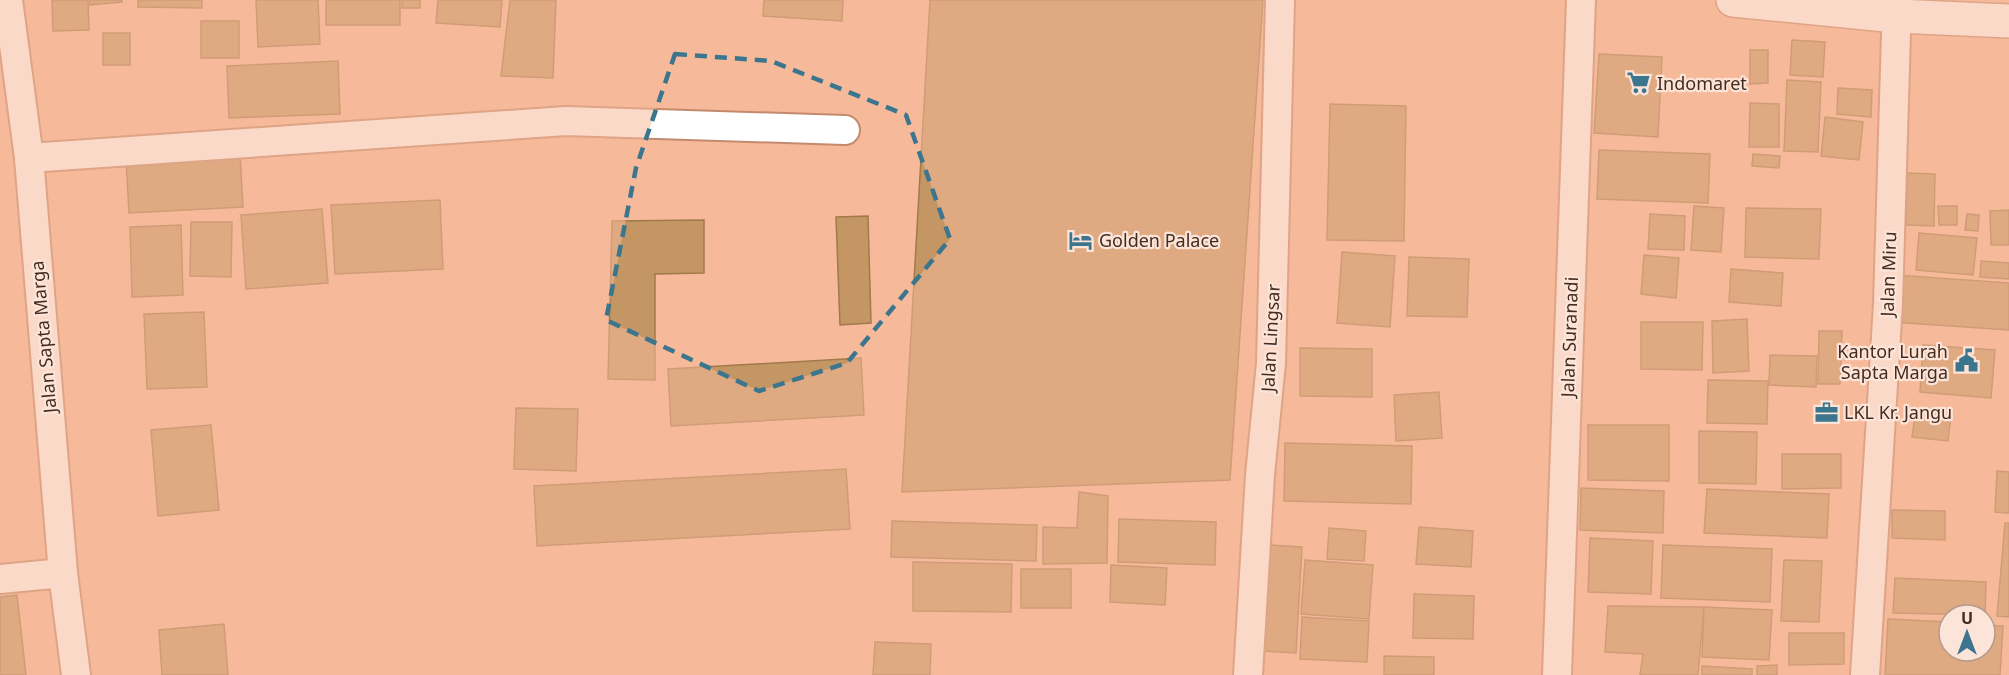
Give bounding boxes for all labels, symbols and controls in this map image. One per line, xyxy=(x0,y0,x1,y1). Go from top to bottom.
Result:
supermarket icon: Indomaret xyxy=(1626,70,1652,96)
place label: Indomaret xyxy=(1657,71,1747,95)
hotel icon: Golden Palace xyxy=(1068,227,1094,253)
place label: Golden Palace xyxy=(1099,228,1219,252)
street label: Jalan Miru xyxy=(1874,231,1901,319)
street label: Jalan Sapta Marga xyxy=(24,260,62,416)
street label: Jalan Suranadi xyxy=(1555,276,1583,400)
street label: Jalan Lingsar xyxy=(1255,283,1285,395)
place label: Kantor Lurah Sapta Marga xyxy=(1837,339,1948,384)
public building icon: Kantor Lurah Sapta Marga xyxy=(1953,348,1979,374)
office icon: LKL Kr. Jangu xyxy=(1813,399,1839,425)
place label: LKL Kr. Jangu xyxy=(1844,400,1952,424)
north arrow xyxy=(1937,603,1997,663)
text: U xyxy=(1961,607,1973,629)

